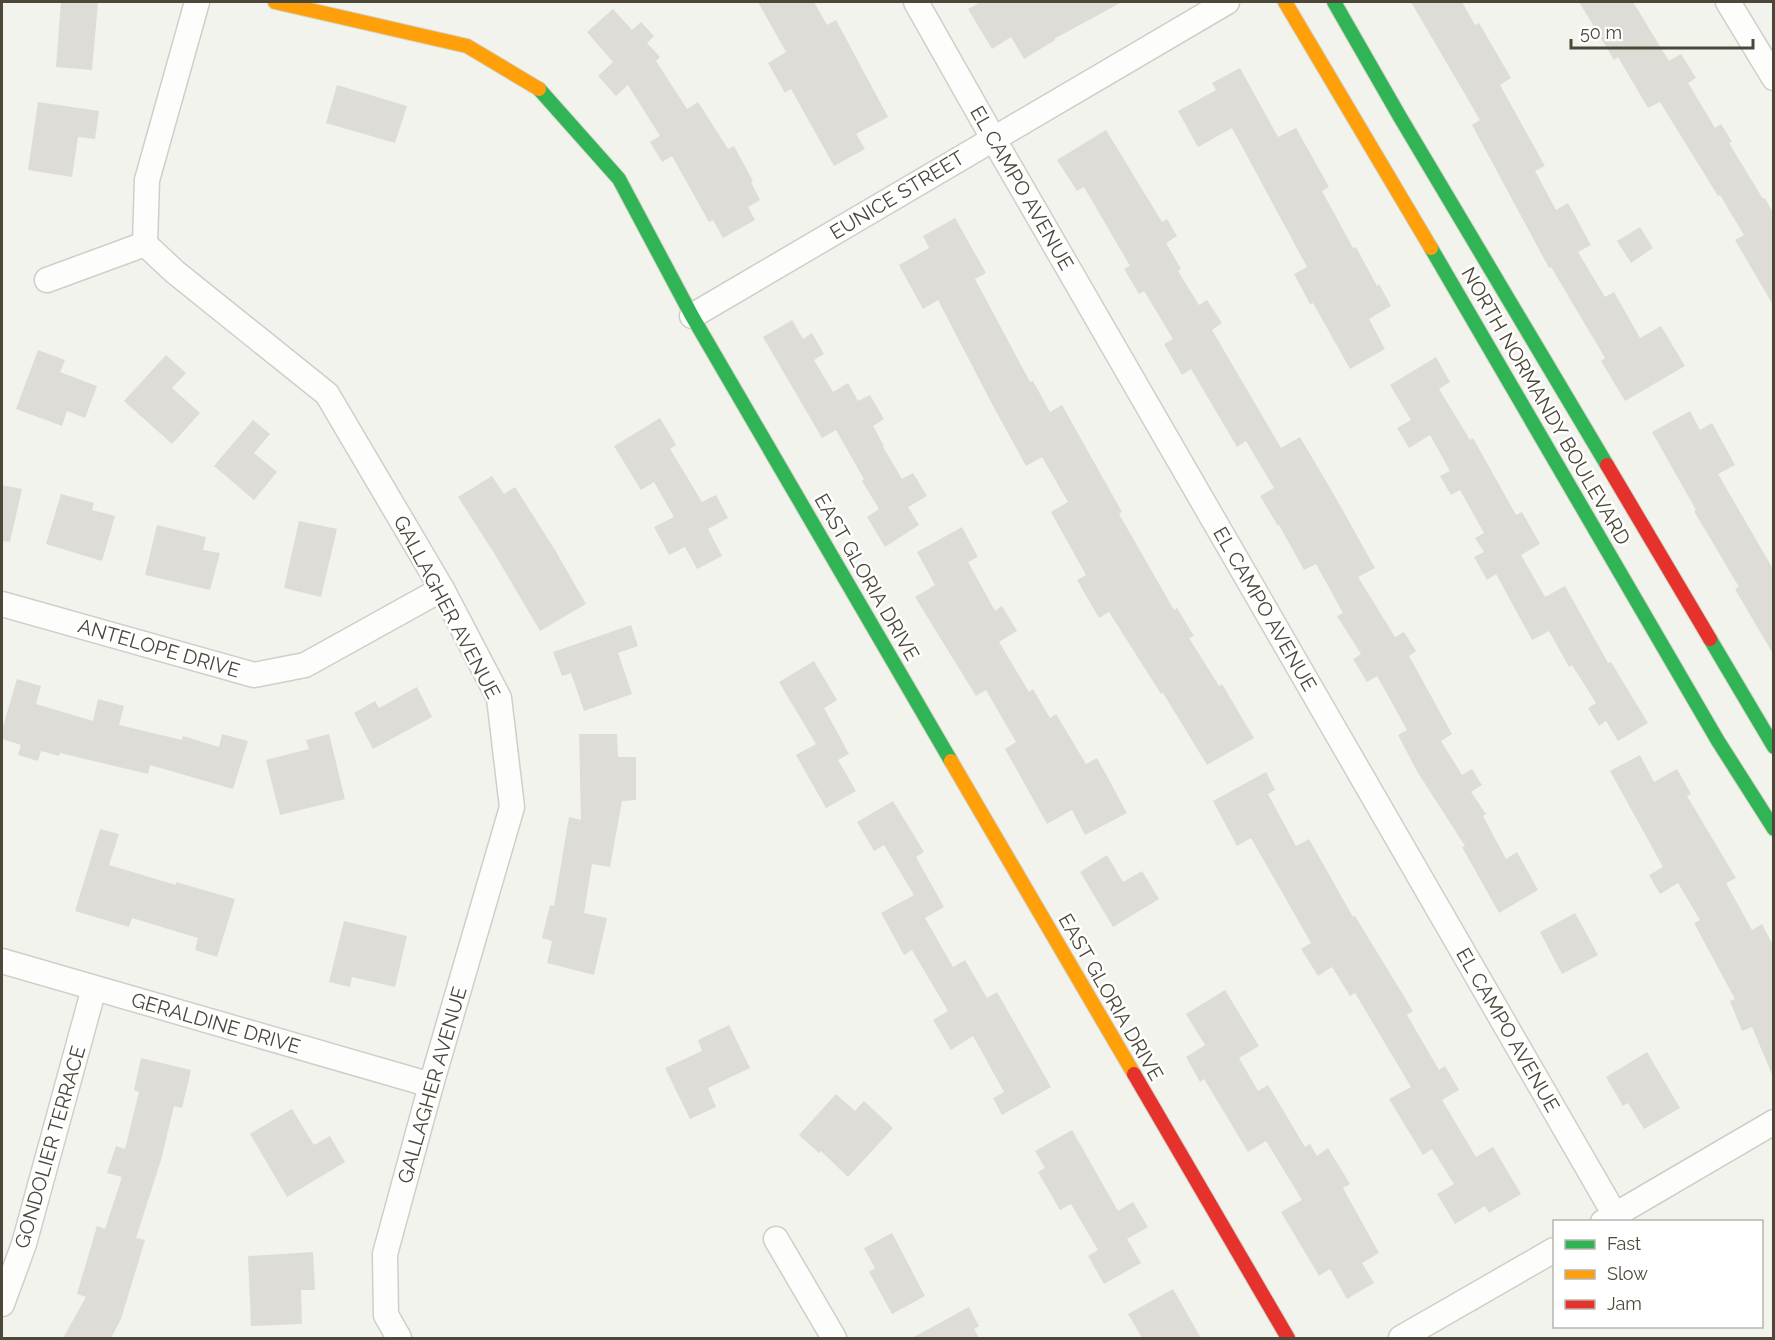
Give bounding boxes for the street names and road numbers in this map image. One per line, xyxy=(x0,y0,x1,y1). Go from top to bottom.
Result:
street label: EL CAMPO AVENUE xyxy=(965,102,1079,274)
street label: EUNICE STREET xyxy=(825,145,969,245)
street label: NORTH NORMANDY BOULEVARD xyxy=(1456,263,1636,549)
street label: EAST GLORIA DRIVE xyxy=(809,489,925,665)
street label: GALLAGHER AVENUE xyxy=(389,511,505,703)
street label: EL CAMPO AVENUE xyxy=(1208,523,1322,695)
street label: ANTELOPE DRIVE xyxy=(75,613,243,683)
street label: EAST GLORIA DRIVE xyxy=(1053,909,1169,1085)
street label: EL CAMPO AVENUE xyxy=(1451,944,1565,1116)
street label: GALLAGHER AVENUE xyxy=(392,984,472,1186)
street label: GERALDINE DRIVE xyxy=(129,987,303,1059)
street label: GONDOLIER TERRACE xyxy=(10,1043,90,1251)

